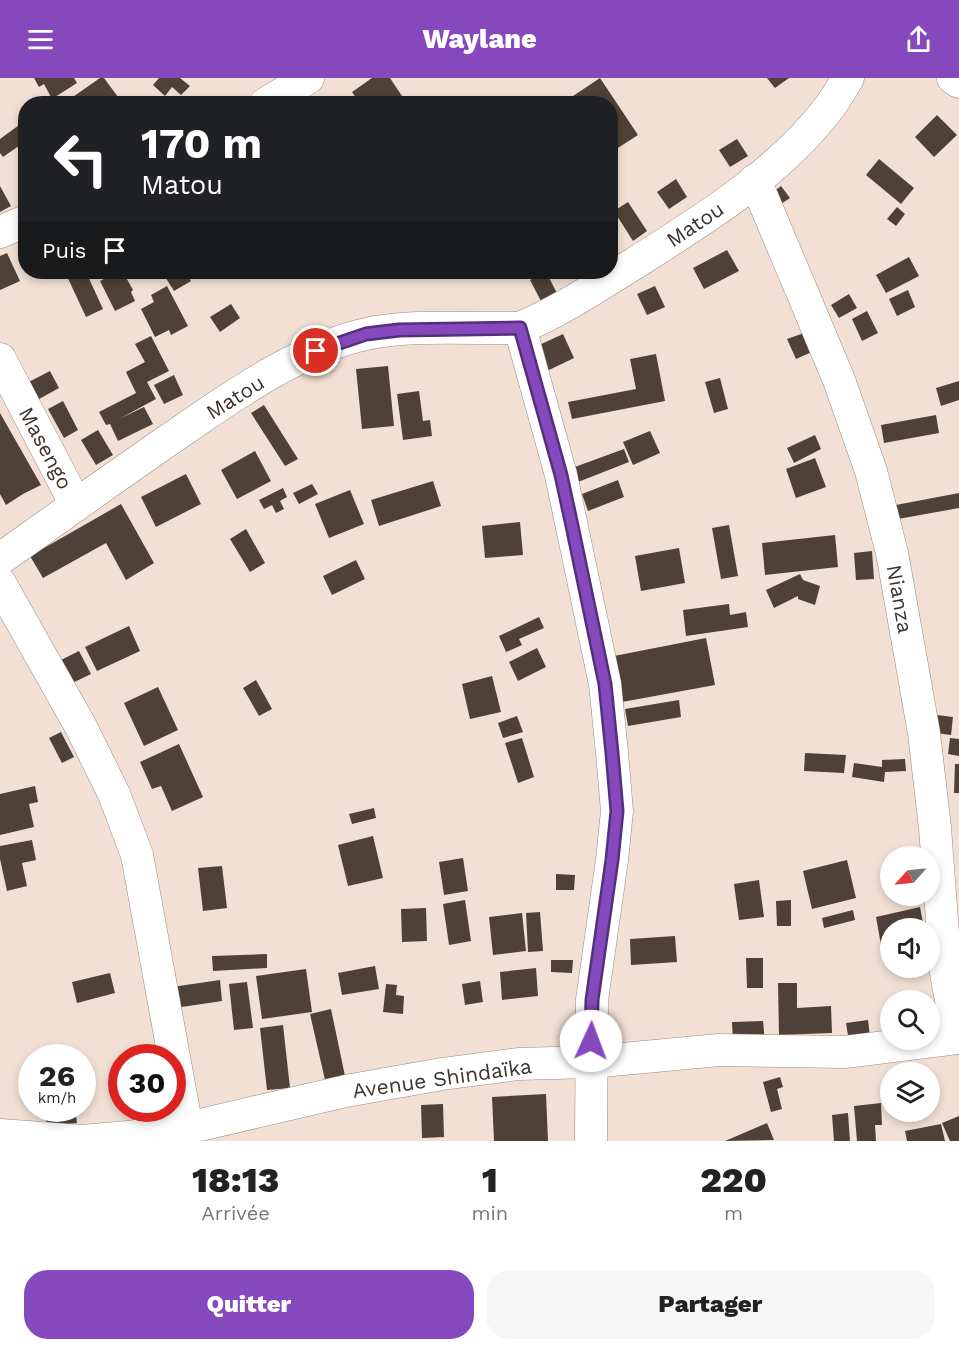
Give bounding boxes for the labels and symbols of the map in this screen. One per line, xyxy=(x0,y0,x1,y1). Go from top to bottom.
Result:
street label: Matou xyxy=(662,196,728,252)
pin xyxy=(290,325,341,376)
street label: Matou xyxy=(201,370,269,424)
street label: Masengo xyxy=(14,403,78,493)
street label: Nianza xyxy=(882,563,918,635)
north arrow xyxy=(880,846,940,906)
position arrow xyxy=(559,1009,623,1073)
speed limit sign: 30 xyxy=(108,1044,186,1122)
street label: Avenue Shindaïka xyxy=(351,1053,533,1103)

